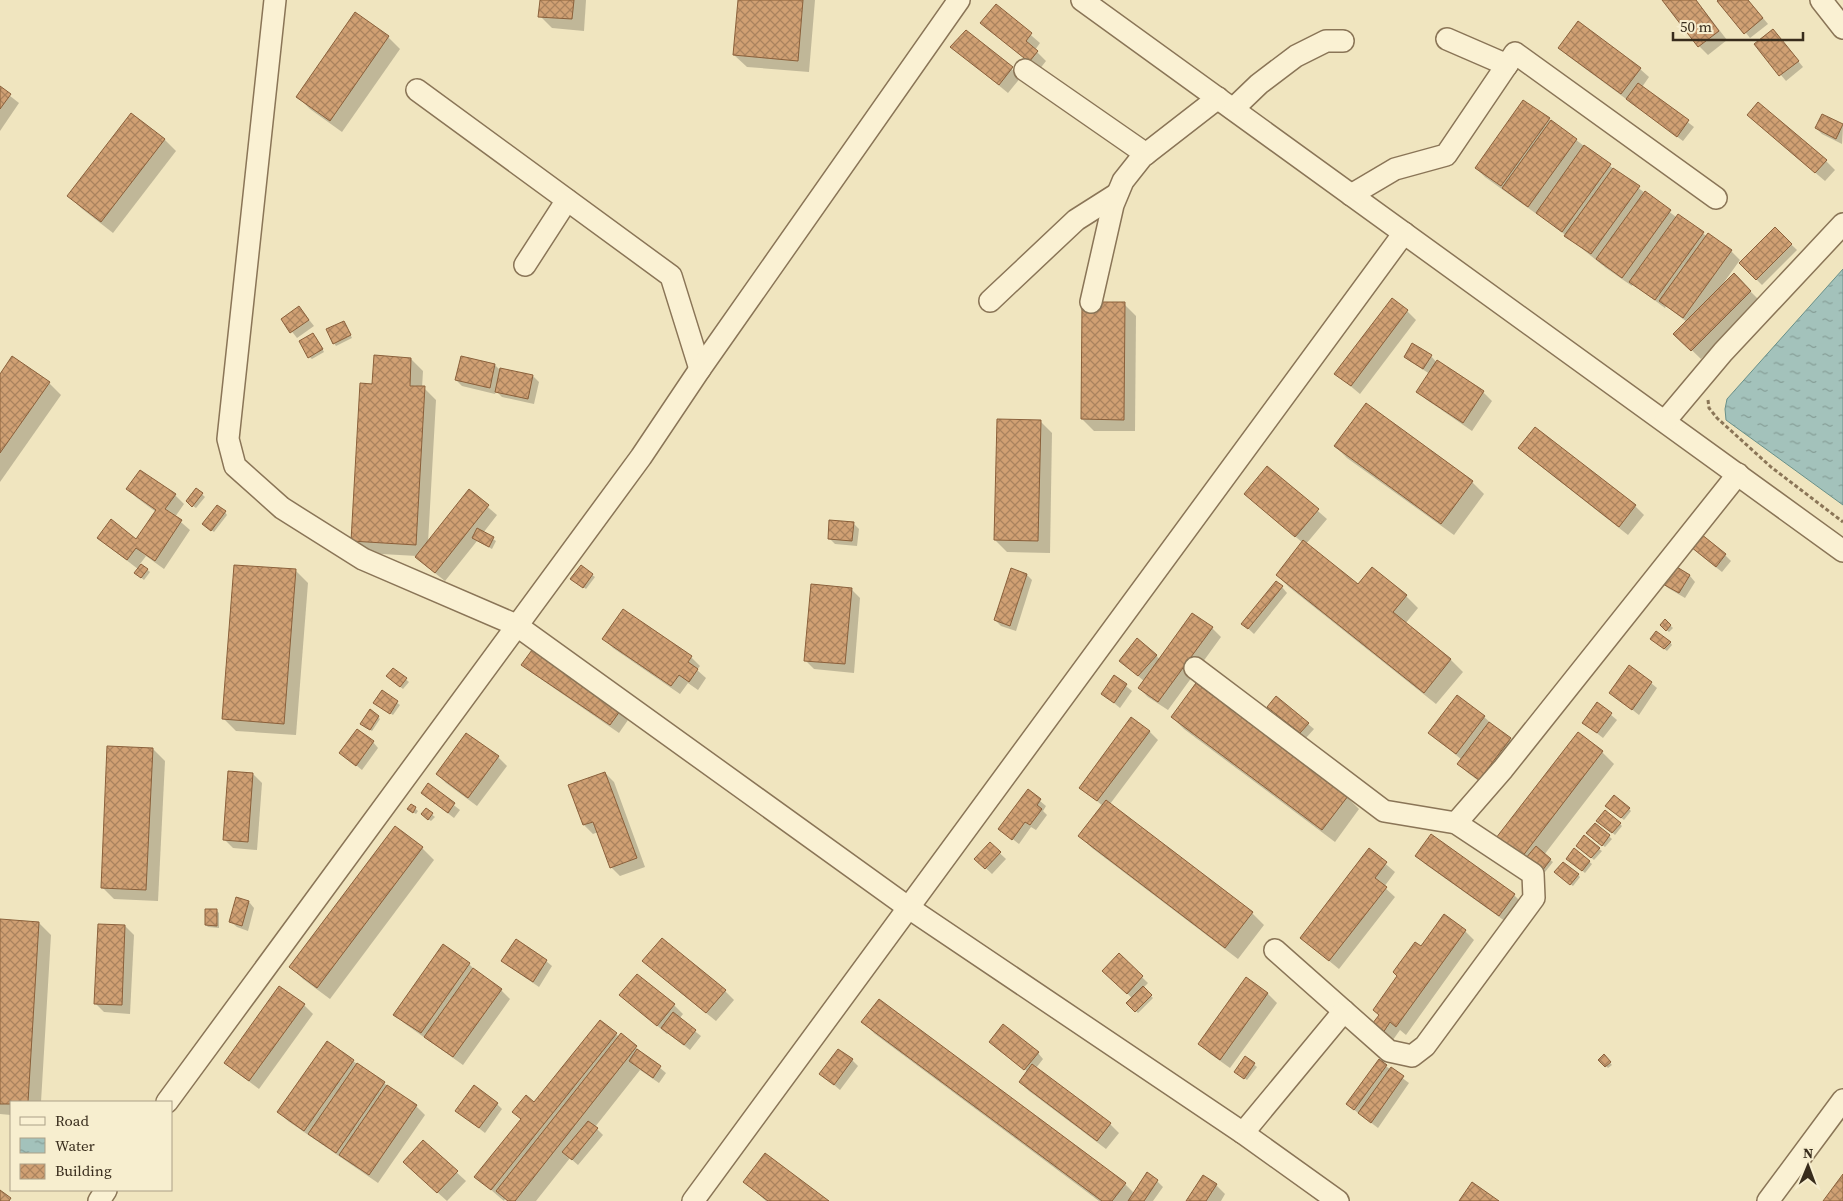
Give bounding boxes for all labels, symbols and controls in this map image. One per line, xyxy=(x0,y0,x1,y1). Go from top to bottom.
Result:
scale bar xyxy=(1673,10,1803,42)
text: 50 m xyxy=(1680,16,1712,37)
legend xyxy=(10,1101,172,1191)
text: Road xyxy=(55,1110,89,1131)
text: Water xyxy=(55,1135,96,1156)
north arrow xyxy=(1783,1141,1833,1191)
text: N xyxy=(1803,1143,1814,1163)
text: Building xyxy=(55,1160,112,1181)

